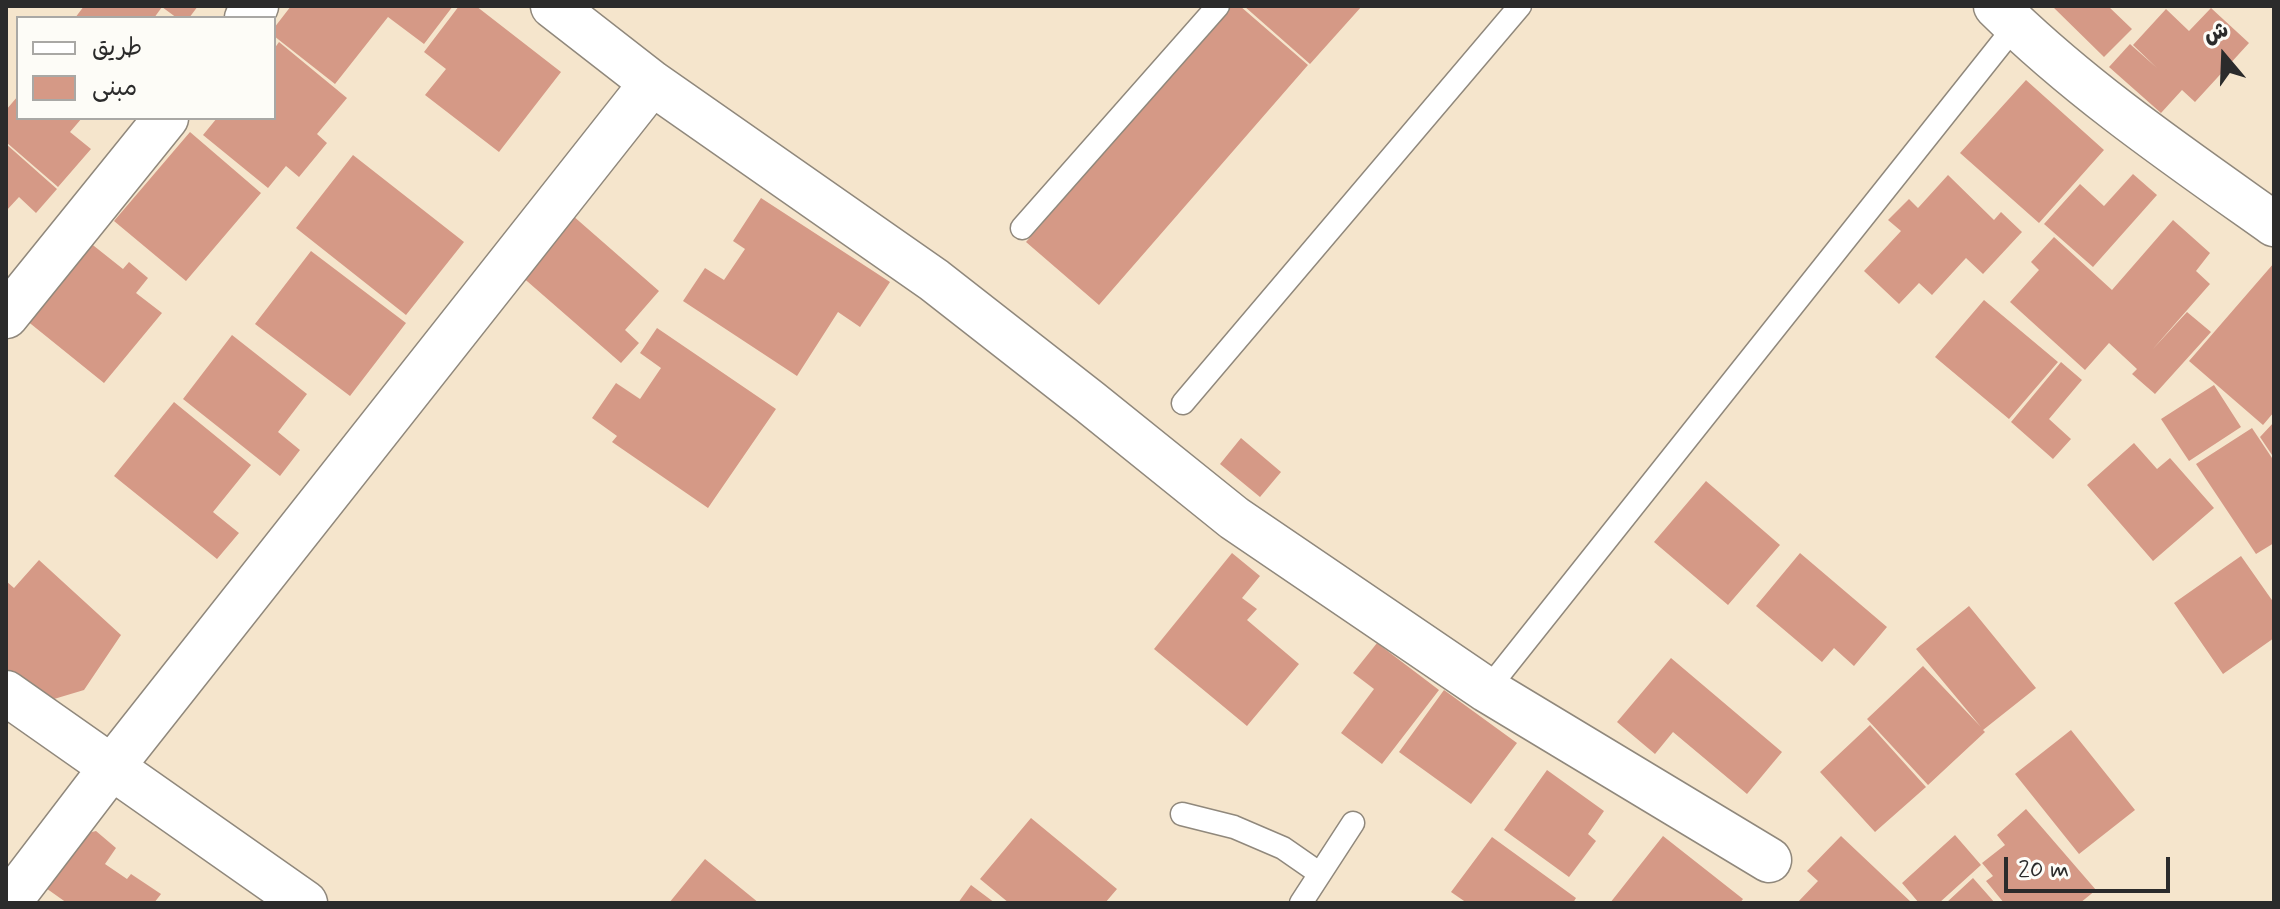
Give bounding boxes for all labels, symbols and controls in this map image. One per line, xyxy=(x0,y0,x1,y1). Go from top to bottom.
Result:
legend xyxy=(16,16,276,120)
north arrow xyxy=(2184,16,2264,96)
text: ش xyxy=(2200,16,2232,50)
text: طريق xyxy=(92,33,142,64)
text: مبنى xyxy=(92,73,137,104)
scale bar xyxy=(2008,841,2174,891)
text: 20 m xyxy=(2018,855,2069,886)

